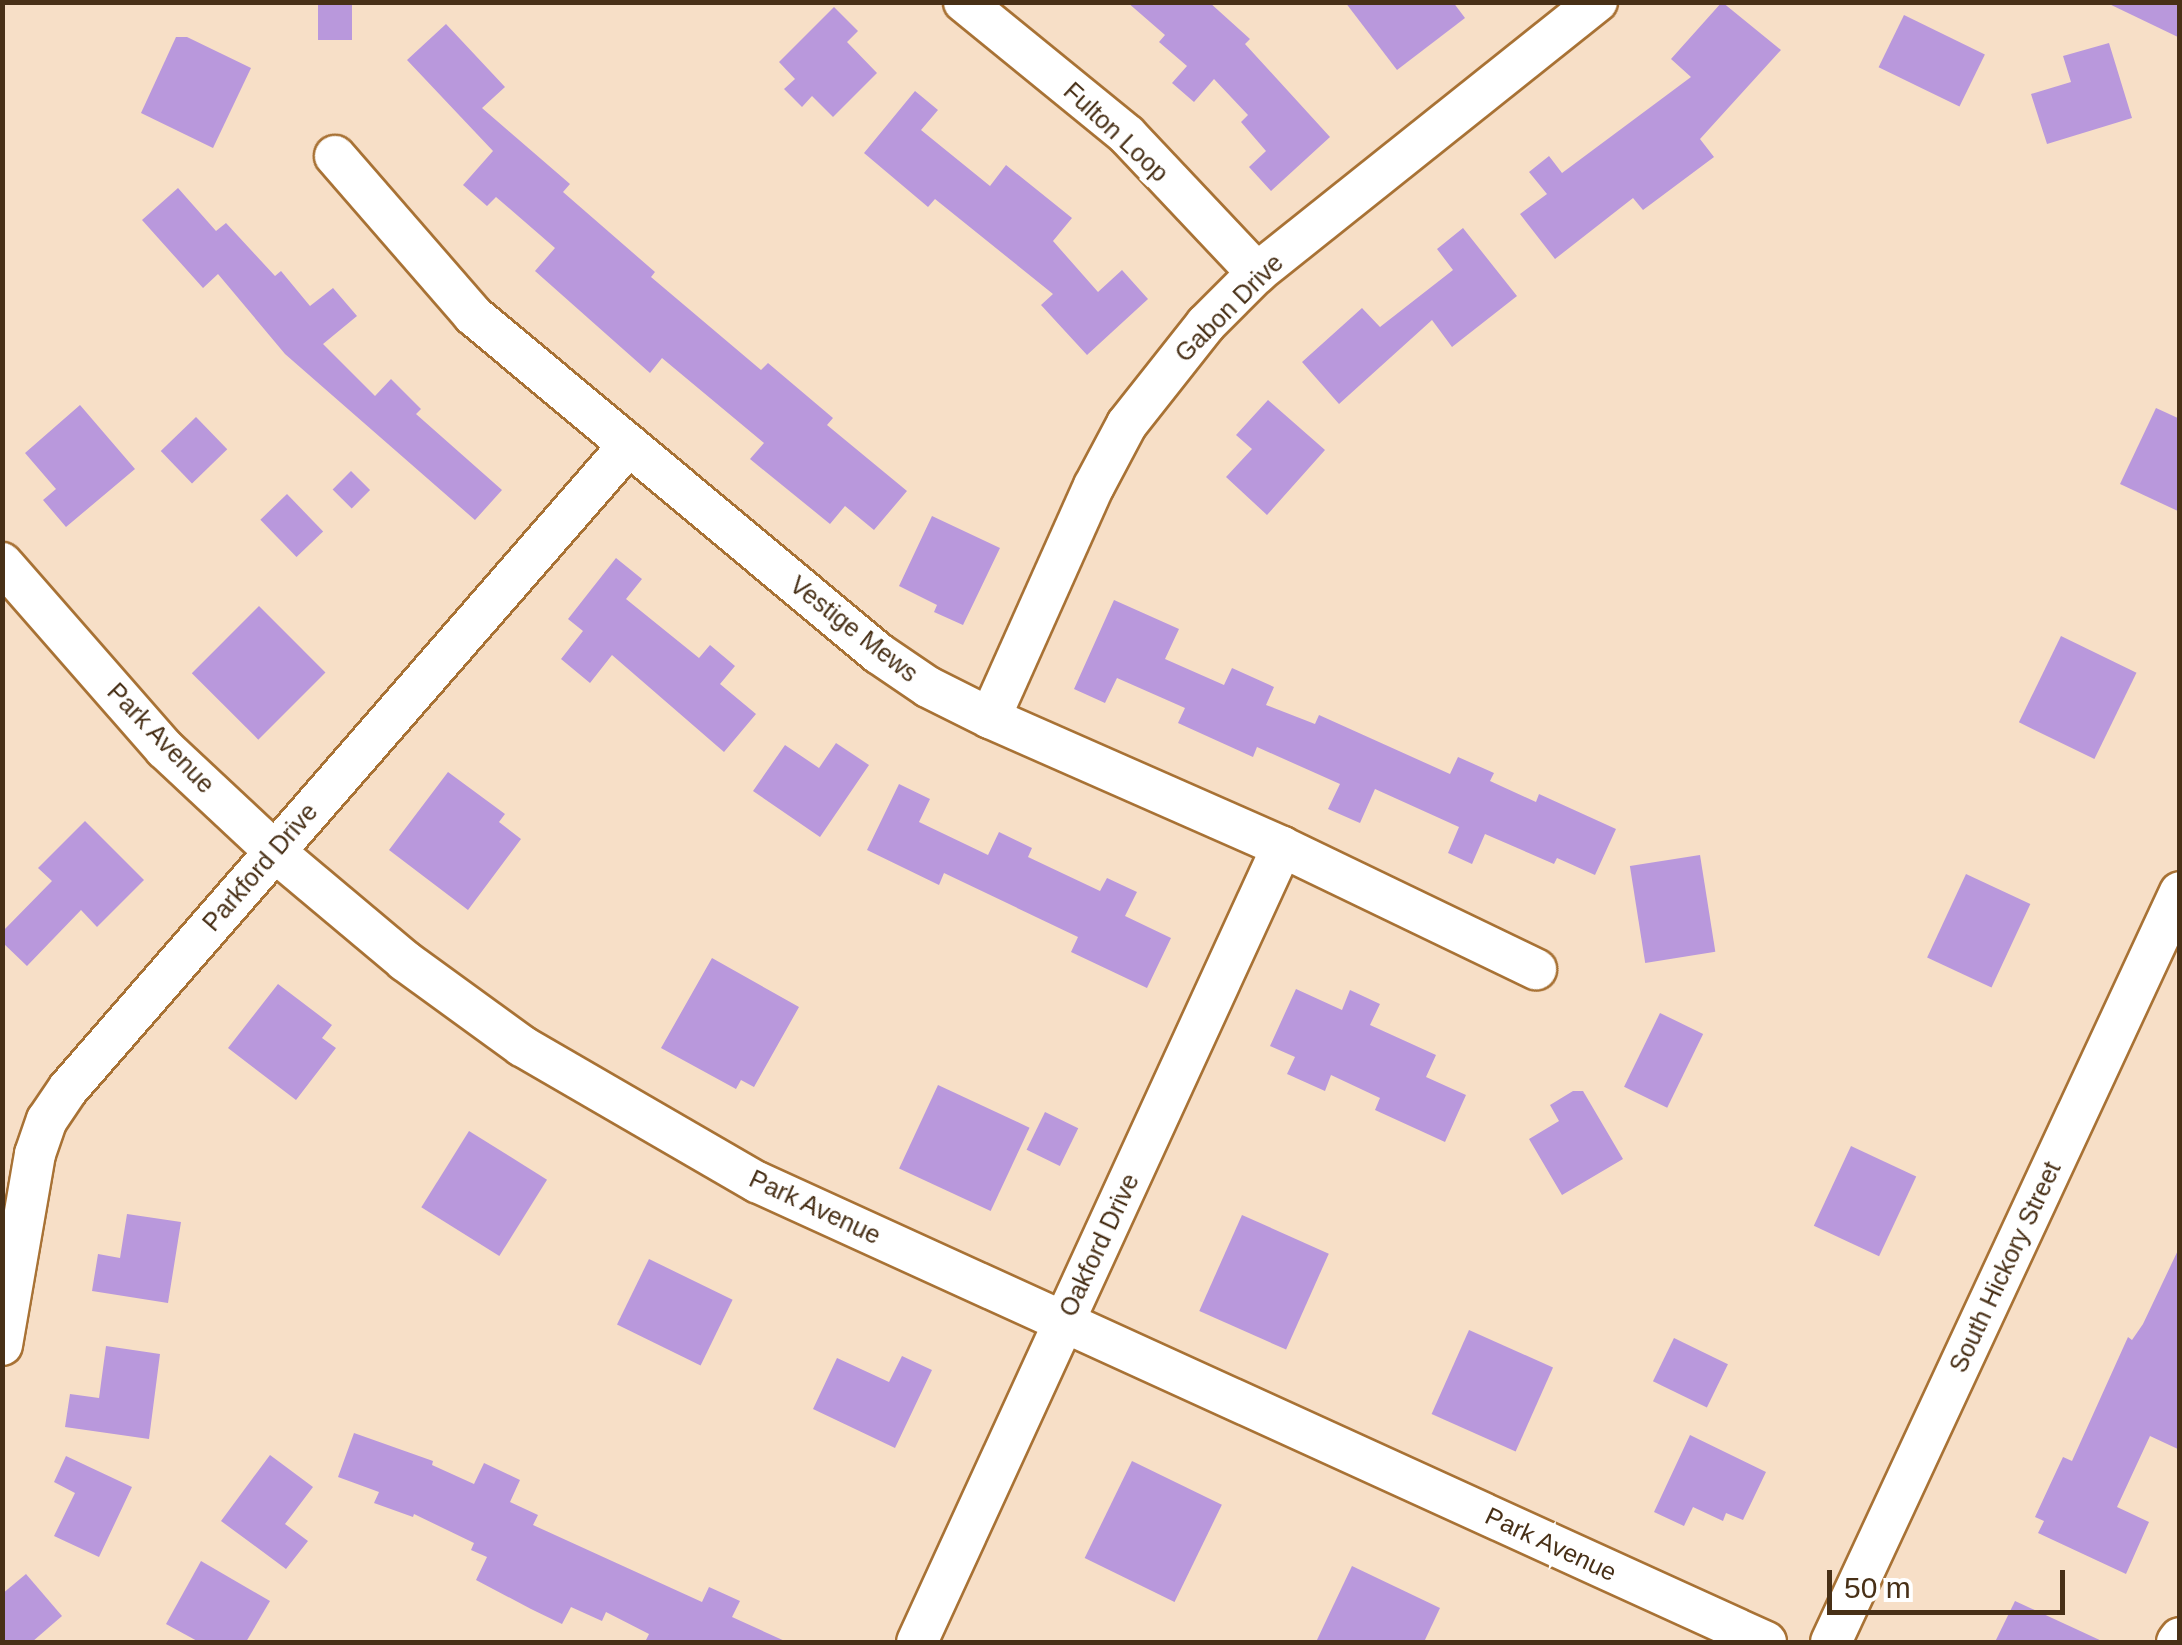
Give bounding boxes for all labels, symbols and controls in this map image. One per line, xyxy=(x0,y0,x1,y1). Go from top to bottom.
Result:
street label: Fulton Loop xyxy=(1057,76,1175,188)
street label: Gabon Drive xyxy=(1169,248,1289,368)
street label: Vestige Mews xyxy=(784,570,924,688)
street label: Park Avenue xyxy=(101,676,221,800)
street label: Parkford Drive xyxy=(196,797,324,937)
street label: South Hickory Street xyxy=(1943,1157,2067,1377)
street label: Park Avenue xyxy=(744,1163,886,1251)
street label: Oakford Drive xyxy=(1053,1169,1145,1321)
street label: Park Avenue xyxy=(1480,1500,1622,1588)
scale bar xyxy=(1832,1550,2070,1612)
text: 50 m xyxy=(1844,1571,1911,1604)

